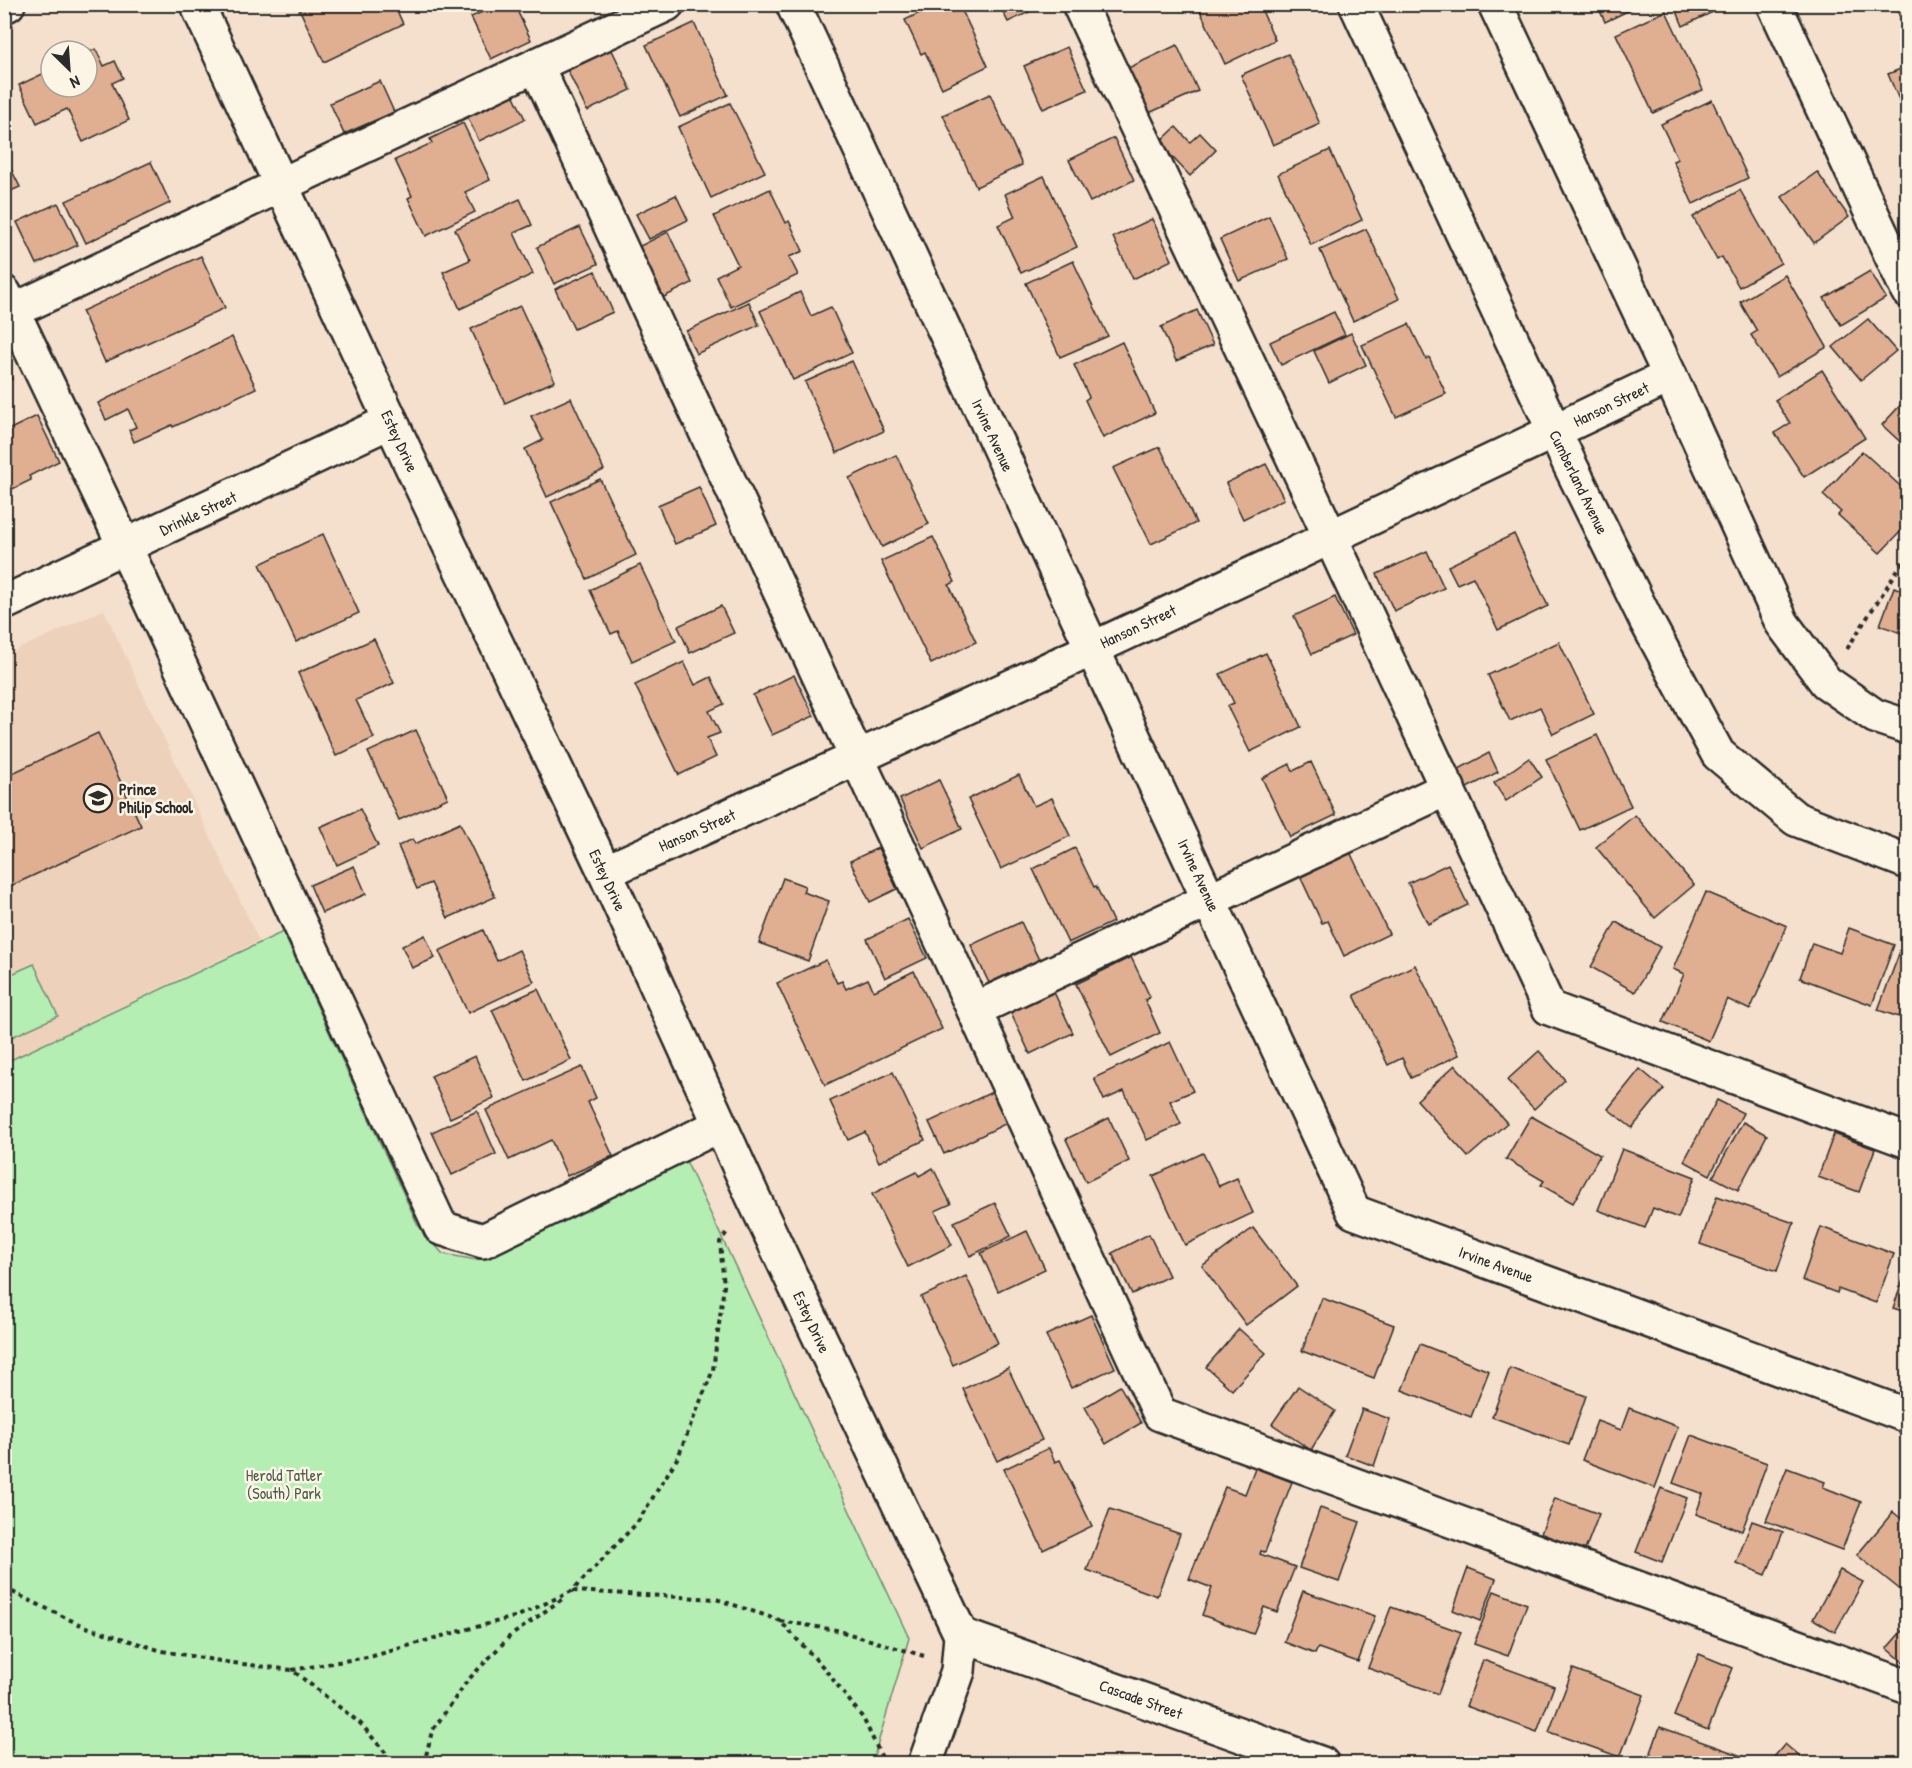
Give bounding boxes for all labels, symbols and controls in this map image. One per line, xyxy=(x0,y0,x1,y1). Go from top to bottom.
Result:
north arrow xyxy=(39,39,99,99)
text: N xyxy=(66,71,84,95)
street label: Hanson Street xyxy=(1569,376,1653,432)
street label: Irvine Avenue xyxy=(967,395,1020,475)
street label: Estey Drive xyxy=(376,407,424,476)
street label: Cumberland Avenue xyxy=(1544,426,1614,538)
street label: Drinkle Street xyxy=(156,485,241,540)
street label: Hanson Street xyxy=(1096,599,1180,653)
place label: Prince Philip School xyxy=(119,778,194,819)
school or university icon: Prince Philip School xyxy=(82,782,114,814)
street label: Hanson Street xyxy=(655,803,739,857)
street label: Irvine Avenue xyxy=(1173,835,1226,915)
street label: Estey Drive xyxy=(584,846,632,915)
street label: Irvine Avenue xyxy=(1456,1240,1537,1288)
street label: Estey Drive xyxy=(788,1288,836,1357)
park label: Herold Tatler (South) Park xyxy=(246,1464,322,1504)
street label: Cascade Street xyxy=(1096,1674,1186,1724)

